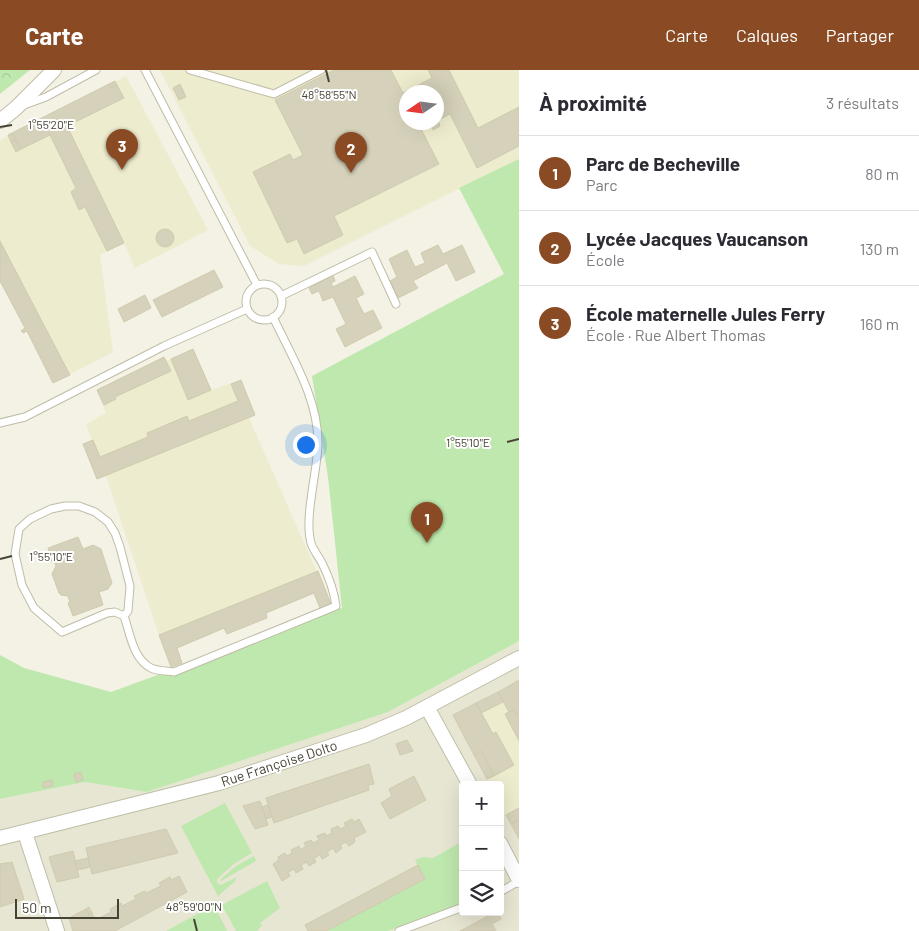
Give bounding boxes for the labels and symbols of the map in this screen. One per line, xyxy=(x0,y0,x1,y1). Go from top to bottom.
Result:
north arrow xyxy=(399,85,444,130)
text: 48°58'55"N xyxy=(301,87,357,101)
text: 1°55'20"E xyxy=(28,117,74,131)
pin: 3 xyxy=(106,129,138,170)
pin: 2 xyxy=(335,132,367,173)
your location xyxy=(293,432,319,458)
text: 1°55'10"E xyxy=(446,435,490,449)
pin: 1 xyxy=(411,502,443,543)
text: 1°55'10"E xyxy=(29,549,73,563)
street label: Rue Françoise Dolto xyxy=(219,736,339,790)
scale bar xyxy=(15,896,119,919)
text: 48°59'00"N xyxy=(166,899,222,913)

